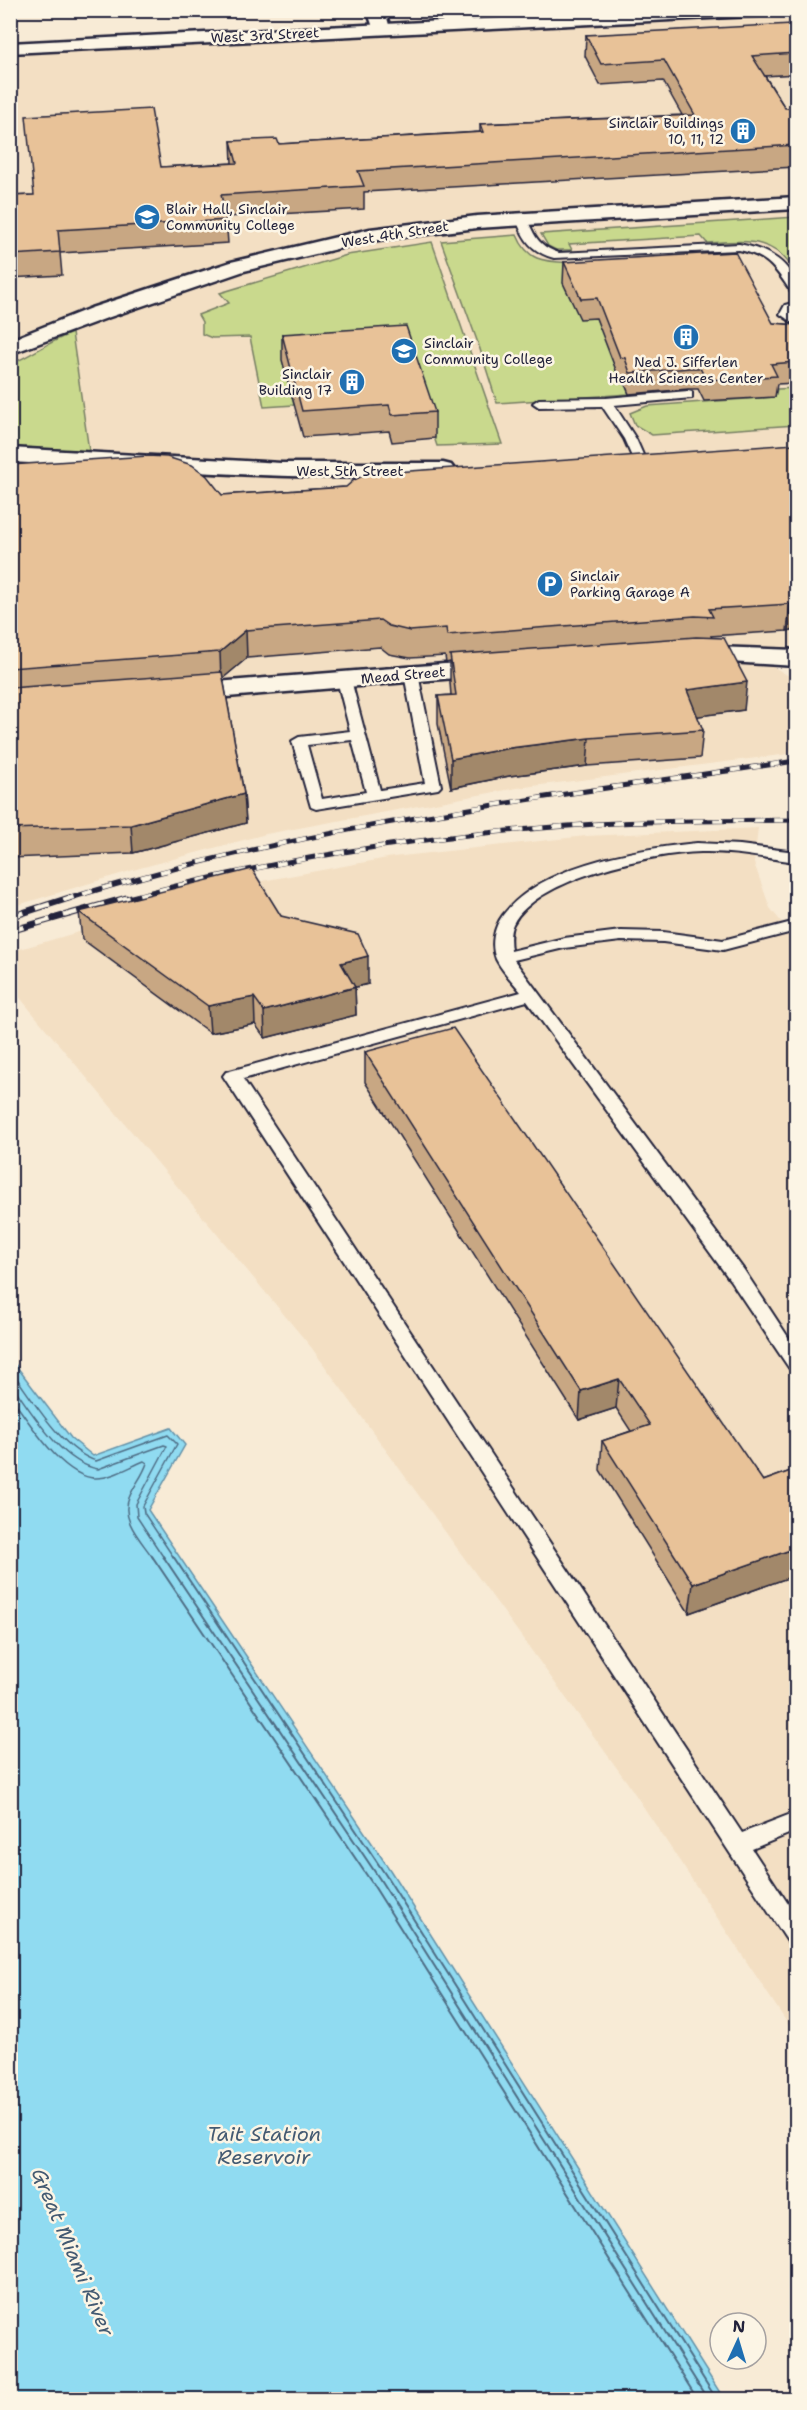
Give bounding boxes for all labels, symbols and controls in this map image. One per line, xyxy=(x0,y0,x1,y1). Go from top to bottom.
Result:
street label: West 3rd Street xyxy=(210,23,320,47)
place label: Sinclair Buildings 10, 11, 12 xyxy=(609,114,724,148)
building icon: Sinclair Buildings 10, 11, 12 xyxy=(728,116,758,146)
place label: Blair Hall, Sinclair Community College xyxy=(166,200,295,234)
school or university icon: Blair Hall, Sinclair Community College xyxy=(132,202,162,232)
street label: West 4th Street xyxy=(340,217,450,251)
building icon: Ned J. Sifferlen Health Sciences Center xyxy=(671,322,701,352)
place label: Sinclair Community College xyxy=(424,334,553,368)
school or university icon: Sinclair Community College xyxy=(389,336,419,366)
place label: Ned J. Sifferlen Health Sciences Center xyxy=(608,353,764,387)
place label: Sinclair Building 17 xyxy=(259,365,332,399)
building icon: Sinclair Building 17 xyxy=(337,367,367,397)
street label: West 5th Street xyxy=(296,462,404,480)
place label: Sinclair Parking Garage A xyxy=(570,567,690,601)
parking icon: Sinclair Parking Garage A xyxy=(535,569,565,599)
street label: Mead Street xyxy=(360,662,446,688)
water label: Tait Station Reservoir xyxy=(207,2121,321,2170)
water label: Great Miami River xyxy=(26,2164,120,2341)
north arrow xyxy=(708,2311,768,2371)
text: N xyxy=(732,2316,746,2337)

